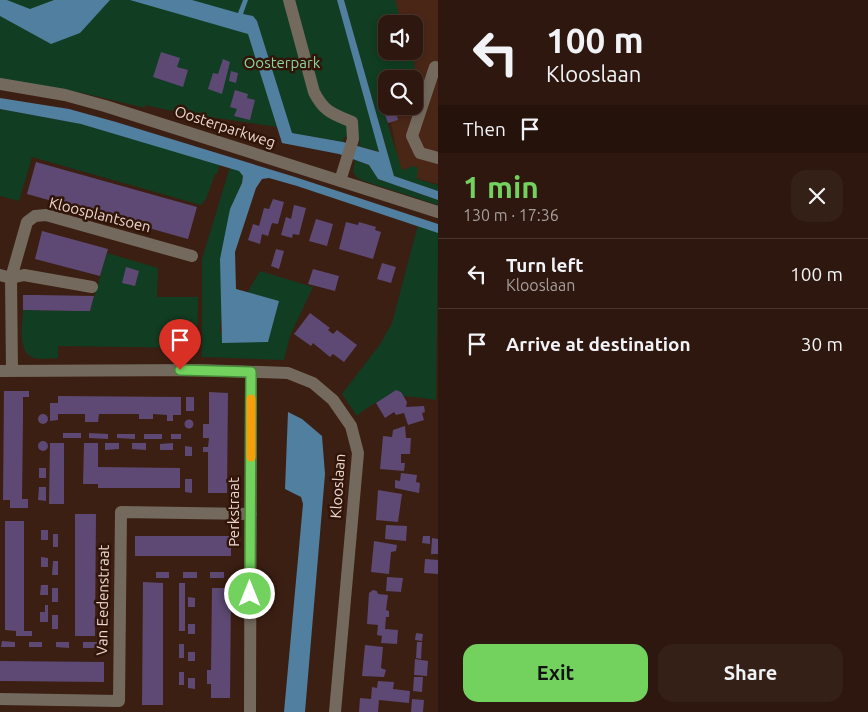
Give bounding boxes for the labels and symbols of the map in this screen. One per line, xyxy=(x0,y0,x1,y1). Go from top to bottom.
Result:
park label: Oosterpark xyxy=(244,54,321,71)
street label: Oosterparkweg xyxy=(173,102,278,151)
street label: Kloosplantsoen xyxy=(48,194,153,235)
pin xyxy=(159,319,201,370)
street label: Klooslaan xyxy=(327,453,348,519)
street label: Perkstraat xyxy=(225,477,242,547)
street label: Van Eedenstraat xyxy=(93,544,112,655)
position arrow xyxy=(223,567,275,619)

